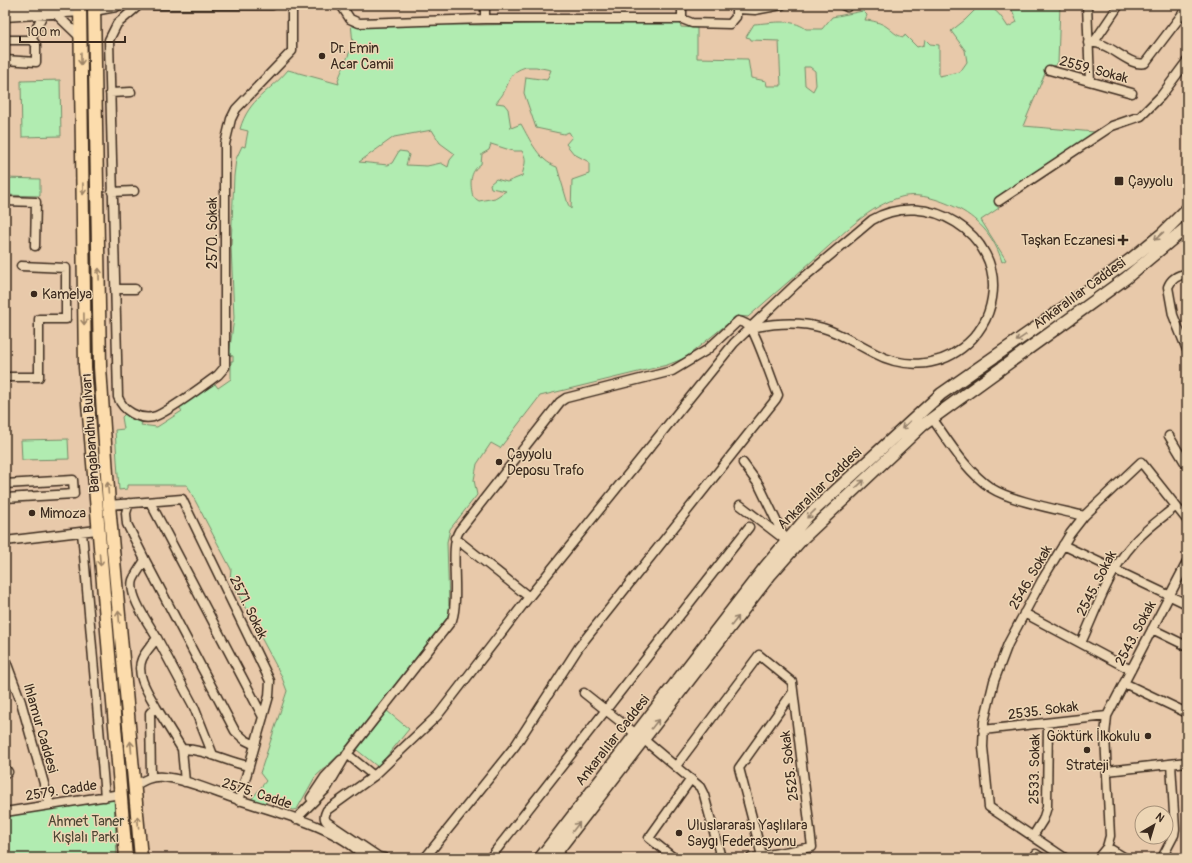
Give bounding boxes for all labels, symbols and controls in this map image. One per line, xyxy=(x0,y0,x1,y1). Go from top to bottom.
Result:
scale bar xyxy=(20,18,125,44)
text: 100 m xyxy=(26,25,61,40)
place label: Dr. Emin Acar Camii xyxy=(330,40,394,73)
marker: Dr. Emin Acar Camii xyxy=(317,51,327,61)
one-way arrow xyxy=(77,52,85,65)
street label: 2559. Sokak xyxy=(1058,52,1130,87)
place label: Çayyolu xyxy=(1128,173,1173,190)
marker: Çayyolu xyxy=(1113,175,1125,187)
one-way arrow xyxy=(79,182,87,195)
street label: 2570. Sokak xyxy=(204,197,221,269)
one-way arrow xyxy=(1154,231,1164,241)
place label: Taşkan Eczanesi xyxy=(1021,232,1115,249)
marker: Taşkan Eczanesi xyxy=(1118,235,1128,245)
street label: Ankaralılar Caddesi xyxy=(1030,254,1129,333)
one-way arrow xyxy=(95,268,103,281)
place label: Kamelya xyxy=(42,286,92,303)
marker: Kamelya xyxy=(29,289,39,299)
one-way arrow xyxy=(80,312,88,325)
one-way arrow xyxy=(1016,334,1027,342)
street label: Bangabandhu Bulvarı xyxy=(78,373,103,493)
one-way arrow xyxy=(901,420,911,429)
street label: Ankaralılar Caddesi xyxy=(774,444,865,533)
place label: Çayyolu Deposu Trafo xyxy=(507,446,585,479)
marker: Çayyolu Deposu Trafo xyxy=(494,457,504,467)
one-way arrow xyxy=(855,480,865,489)
one-way arrow xyxy=(104,482,112,495)
place label: Mimoza xyxy=(40,505,86,522)
marker: Mimoza xyxy=(27,508,37,518)
one-way arrow xyxy=(806,509,816,519)
street label: 2546. Sokak xyxy=(1005,542,1056,613)
street label: 2545. Sokak xyxy=(1073,548,1120,619)
one-way arrow xyxy=(96,553,104,566)
street label: 2571. Sokak xyxy=(226,573,271,642)
street label: 2543. Sokak xyxy=(1111,598,1160,669)
one-way arrow xyxy=(116,611,123,624)
one-way arrow xyxy=(730,616,739,627)
street label: Ihlamur Caddesi xyxy=(20,681,62,775)
street label: Ankaralılar Caddesi xyxy=(572,691,653,789)
street label: 2535. Sokak xyxy=(1007,698,1079,723)
one-way arrow xyxy=(651,719,660,730)
place label: Göktürk İlkokulu xyxy=(1047,728,1140,745)
street label: 2525. Sokak xyxy=(777,730,802,802)
marker: Göktürk İlkokulu xyxy=(1143,731,1153,741)
street label: 2533. Sokak xyxy=(1025,733,1044,805)
one-way arrow xyxy=(127,741,134,754)
marker: Strateji xyxy=(1082,745,1092,755)
place label: Strateji xyxy=(1065,757,1109,774)
street label: 2575. Cadde xyxy=(220,774,294,813)
street label: 2579. Cadde xyxy=(24,776,98,805)
north arrow xyxy=(1134,805,1174,845)
text: N xyxy=(1153,810,1167,825)
park label: Ahmet Taner Kışlalı Parkı xyxy=(48,813,124,846)
one-way arrow xyxy=(134,816,141,829)
place label: Uluslararası Yaşlılara Saygı Federasyonu xyxy=(687,817,808,850)
one-way arrow xyxy=(572,822,580,833)
marker: Uluslararası Yaşlılara Saygı Federasyonu xyxy=(674,828,684,838)

